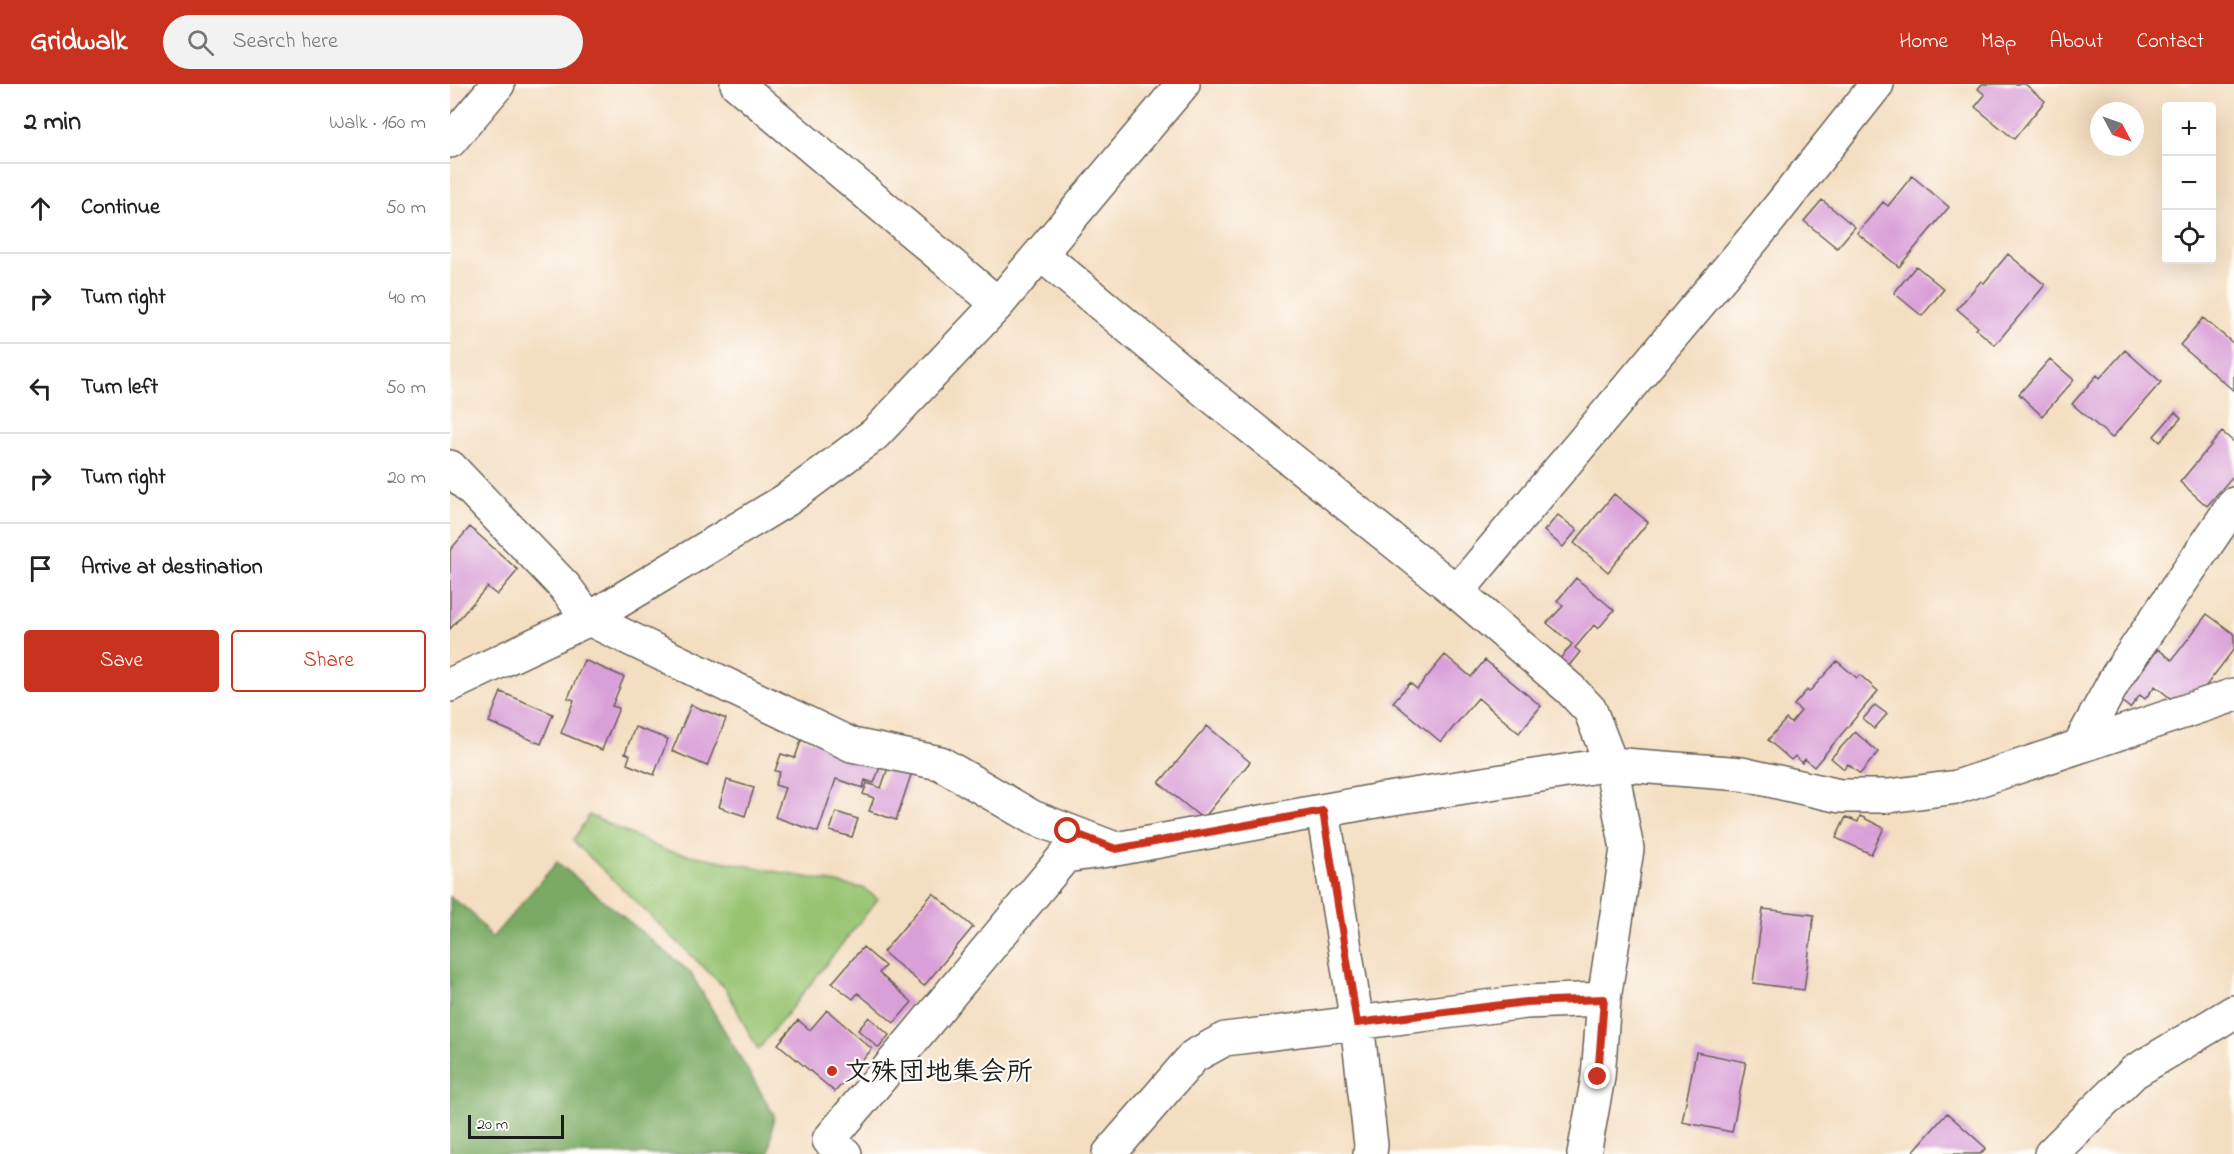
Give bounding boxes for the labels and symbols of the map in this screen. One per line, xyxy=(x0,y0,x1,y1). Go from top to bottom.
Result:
north arrow xyxy=(2090,102,2144,156)
route start xyxy=(1054,817,1080,843)
place label: 文殊団地集会所 xyxy=(844,1054,1033,1093)
route end xyxy=(1584,1063,1610,1089)
marker: 文殊団地集会所 xyxy=(825,1064,839,1078)
scale bar xyxy=(468,1112,564,1140)

